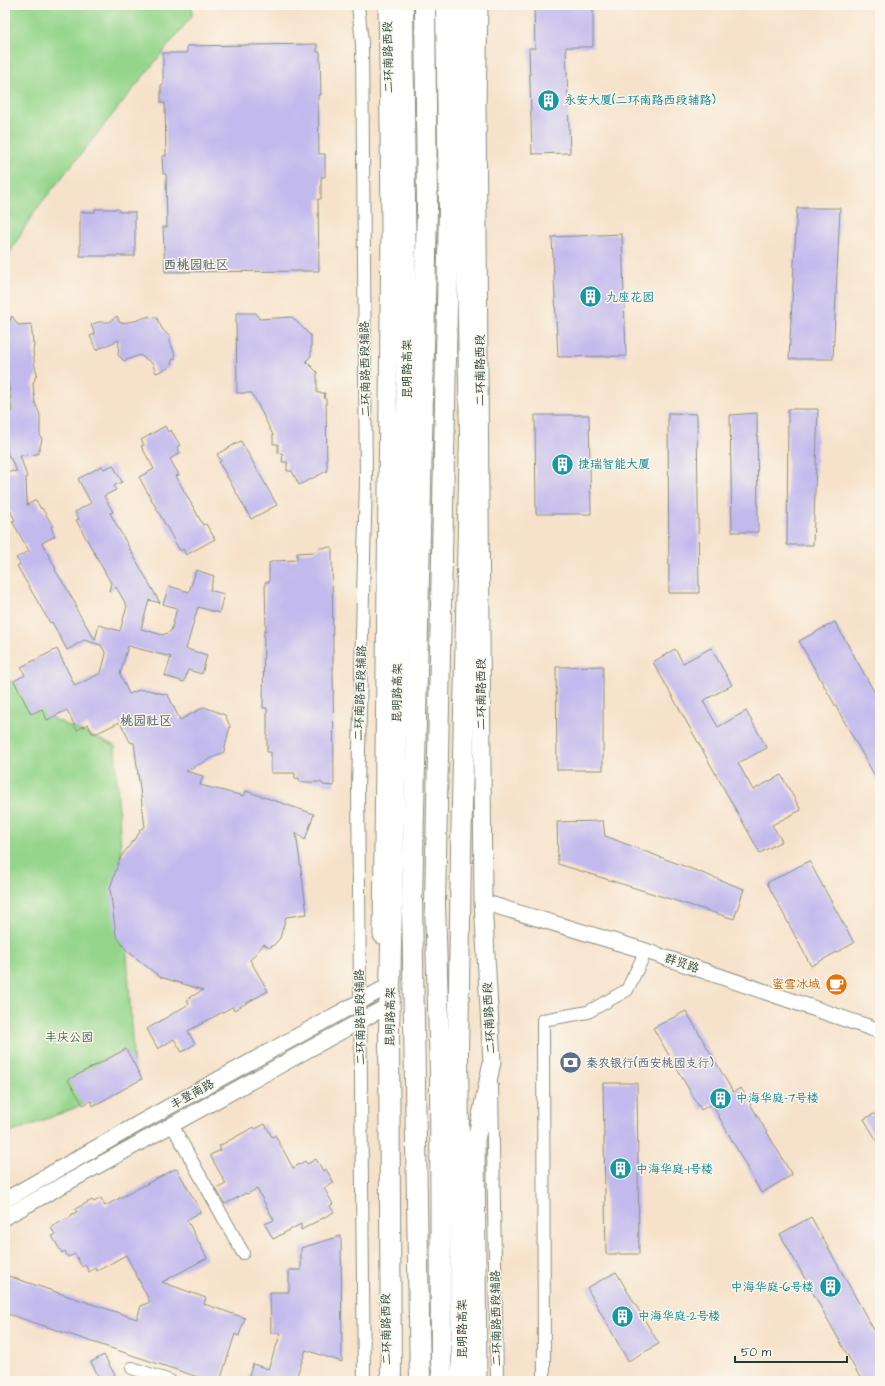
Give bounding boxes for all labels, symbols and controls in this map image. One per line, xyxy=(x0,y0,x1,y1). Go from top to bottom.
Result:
street label: 二环南路西段 xyxy=(379,21,398,93)
building icon: 永安大厦(二环南路西段辅路) xyxy=(536,87,562,113)
place label: 永安大厦(二环南路西段辅路) xyxy=(564,92,716,109)
district label: 西桃园社区 xyxy=(163,256,229,274)
building icon: 九座花园 xyxy=(577,284,603,310)
place label: 九座花园 xyxy=(606,289,654,306)
street label: 二环南路西段辅路 xyxy=(356,321,375,417)
street label: 二环南路西段 xyxy=(472,334,489,406)
street label: 昆明路高架 xyxy=(399,339,416,399)
building icon: 捷瑞智能大厦 xyxy=(550,451,576,477)
place label: 捷瑞智能大厦 xyxy=(578,456,650,473)
street label: 二环南路西段辅路 xyxy=(350,645,371,741)
street label: 二环南路西段 xyxy=(473,658,490,730)
street label: 昆明路高架 xyxy=(388,663,407,723)
district label: 桃园社区 xyxy=(120,712,172,730)
street label: 群贤路 xyxy=(662,950,702,977)
street label: 二环南路西段辅路 xyxy=(351,969,370,1065)
cafe icon: 蜜雪冰城 xyxy=(823,971,849,997)
place label: 蜜雪冰城 xyxy=(772,976,820,993)
street label: 二环南路西段 xyxy=(479,982,500,1054)
street label: 昆明路高架 xyxy=(381,987,400,1047)
park label: 丰庆公园 xyxy=(45,1029,93,1046)
bank icon: 秦农银行(西安桃园支行) xyxy=(558,1050,584,1076)
place label: 秦农银行(西安桃园支行) xyxy=(586,1055,714,1072)
street label: 丰登南路 xyxy=(167,1075,217,1114)
building icon: 中海华庭-7号楼 xyxy=(707,1085,733,1111)
place label: 中海华庭-7号楼 xyxy=(736,1090,819,1107)
building icon: 中海华庭-1号楼 xyxy=(608,1156,634,1182)
place label: 中海华庭-1号楼 xyxy=(636,1161,713,1178)
street label: 二环南路西段辅路 xyxy=(487,1270,506,1366)
building icon: 中海华庭-6号楼 xyxy=(817,1274,843,1300)
place label: 中海华庭-6号楼 xyxy=(731,1279,814,1296)
street label: 二环南路西段 xyxy=(377,1293,396,1365)
street label: 昆明路高架 xyxy=(454,1299,471,1359)
building icon: 中海华庭-2号楼 xyxy=(610,1303,636,1329)
place label: 中海华庭-2号楼 xyxy=(638,1308,721,1325)
scale bar xyxy=(735,1338,847,1364)
text: 50 m xyxy=(741,1344,772,1361)

